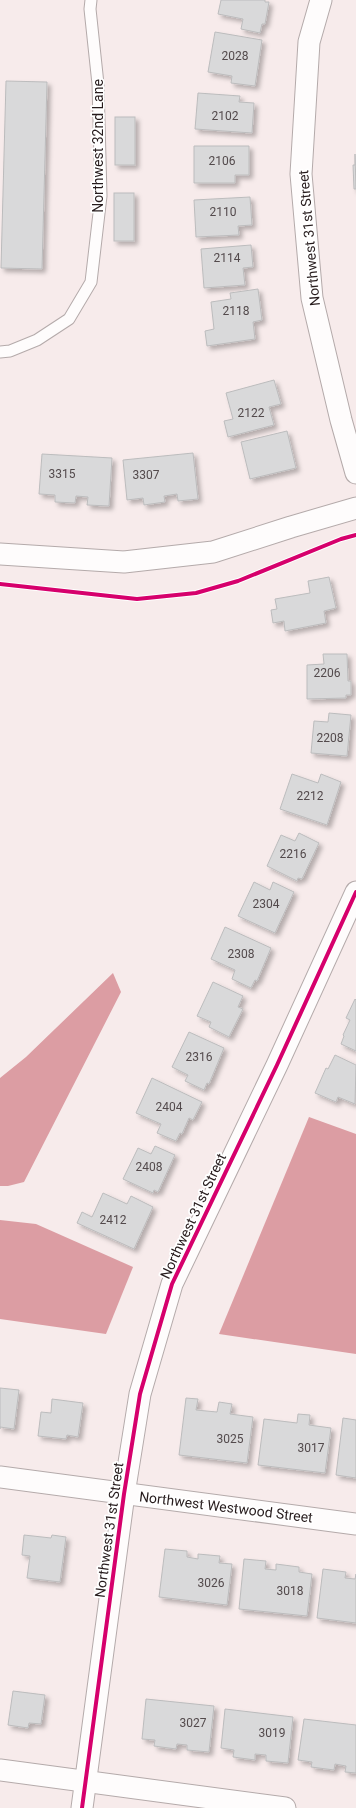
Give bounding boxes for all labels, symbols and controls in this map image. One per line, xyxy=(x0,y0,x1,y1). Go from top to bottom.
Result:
house number: 2028 xyxy=(222,49,249,63)
street label: Northwest 32nd Lane xyxy=(90,79,106,213)
house number: 2102 xyxy=(212,109,239,123)
house number: 2106 xyxy=(209,154,236,168)
street label: Northwest 31st Street xyxy=(295,169,323,307)
house number: 2110 xyxy=(210,205,237,219)
house number: 2114 xyxy=(214,251,241,265)
house number: 2118 xyxy=(223,304,250,318)
house number: 2122 xyxy=(238,406,265,420)
house number: 3315 xyxy=(49,467,76,481)
house number: 3307 xyxy=(133,468,160,482)
house number: 2206 xyxy=(314,666,341,680)
house number: 2208 xyxy=(317,731,344,745)
house number: 2212 xyxy=(297,789,324,803)
house number: 2216 xyxy=(280,847,307,861)
house number: 2304 xyxy=(253,897,280,911)
house number: 2308 xyxy=(228,947,255,961)
house number: 2316 xyxy=(186,1050,213,1064)
house number: 2404 xyxy=(156,1100,183,1114)
street label: Northwest 31st Street xyxy=(157,1150,229,1281)
house number: 2408 xyxy=(136,1160,163,1174)
house number: 2412 xyxy=(100,1213,127,1227)
house number: 3025 xyxy=(217,1432,244,1446)
house number: 3017 xyxy=(298,1441,325,1455)
street label: Northwest 31st Street xyxy=(92,1461,126,1599)
street label: Northwest Westwood Street xyxy=(138,1488,314,1526)
house number: 3026 xyxy=(198,1576,225,1590)
house number: 3018 xyxy=(277,1584,304,1598)
house number: 3027 xyxy=(180,1716,207,1730)
house number: 3019 xyxy=(259,1726,285,1740)

